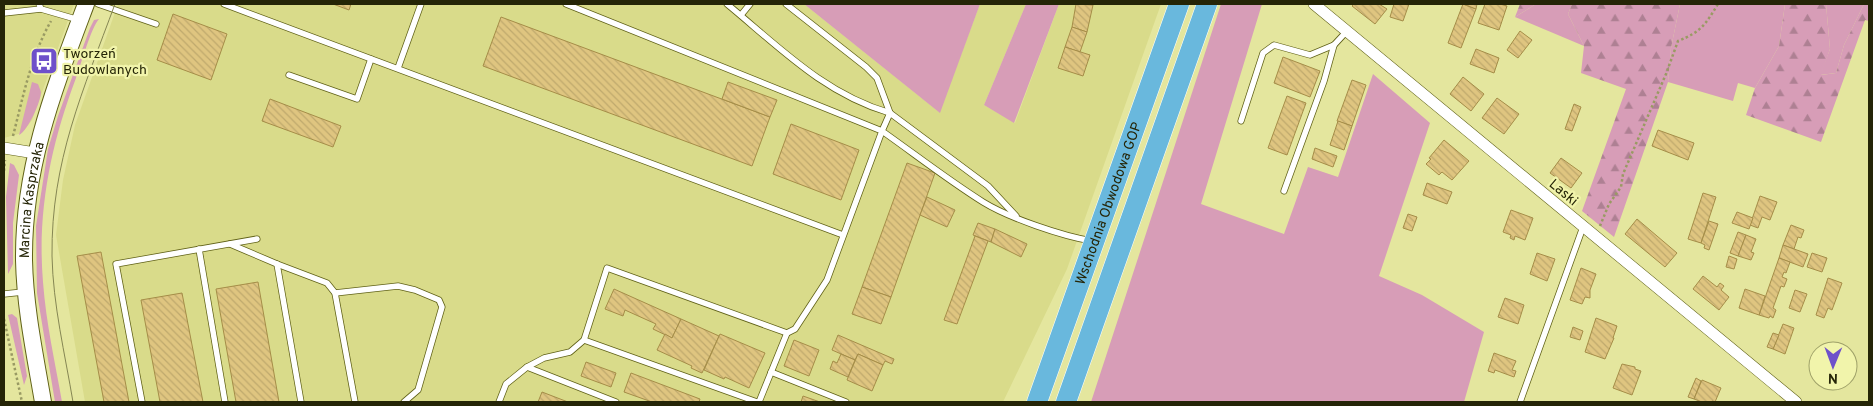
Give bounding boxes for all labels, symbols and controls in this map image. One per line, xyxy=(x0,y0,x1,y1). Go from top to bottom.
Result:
bus stop icon: Tworzeń Budowlanych xyxy=(29,46,59,76)
place label: Tworzeń Budowlanych xyxy=(63,46,147,79)
street label: Wschodnia Obwodowa GOP xyxy=(1072,120,1146,287)
street label: Marcina Kasprzaka xyxy=(17,140,49,258)
street label: Laski xyxy=(1545,176,1581,210)
north arrow xyxy=(1808,341,1858,391)
text: N xyxy=(1828,369,1838,386)

